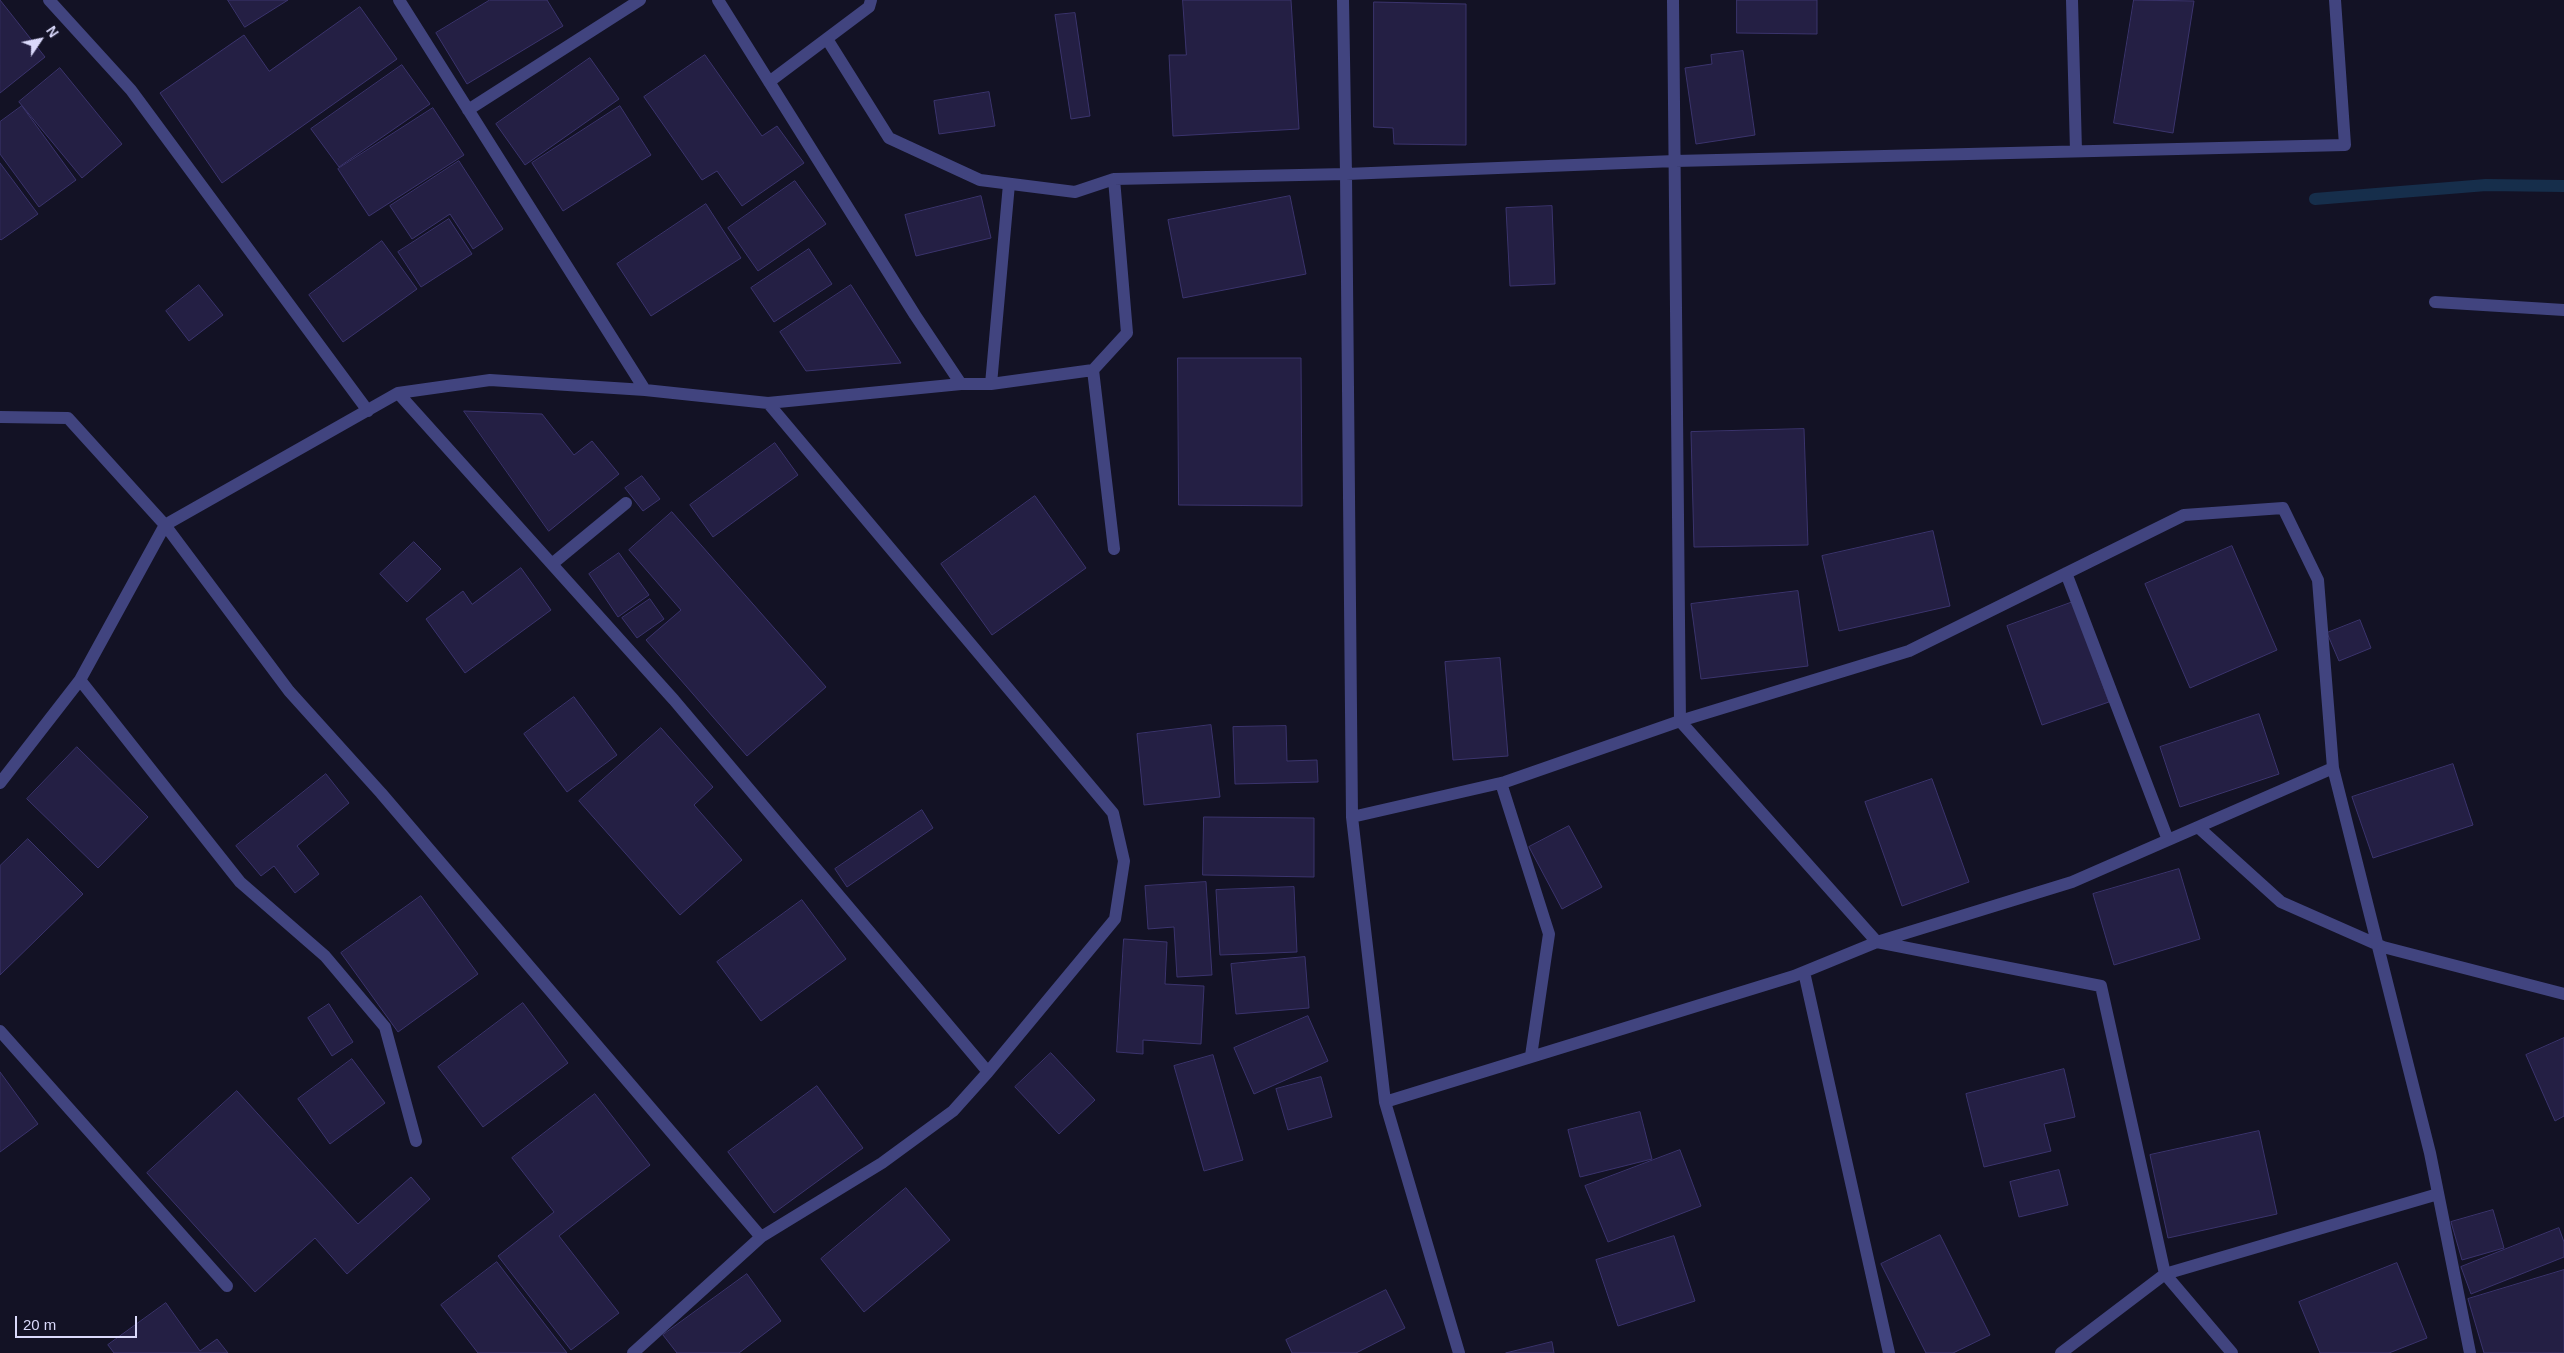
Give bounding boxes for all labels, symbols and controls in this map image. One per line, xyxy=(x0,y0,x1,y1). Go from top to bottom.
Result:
north arrow xyxy=(15,15,65,65)
text: N xyxy=(43,23,62,40)
scale bar xyxy=(18,1306,140,1338)
text: 20 m xyxy=(23,1316,56,1333)

